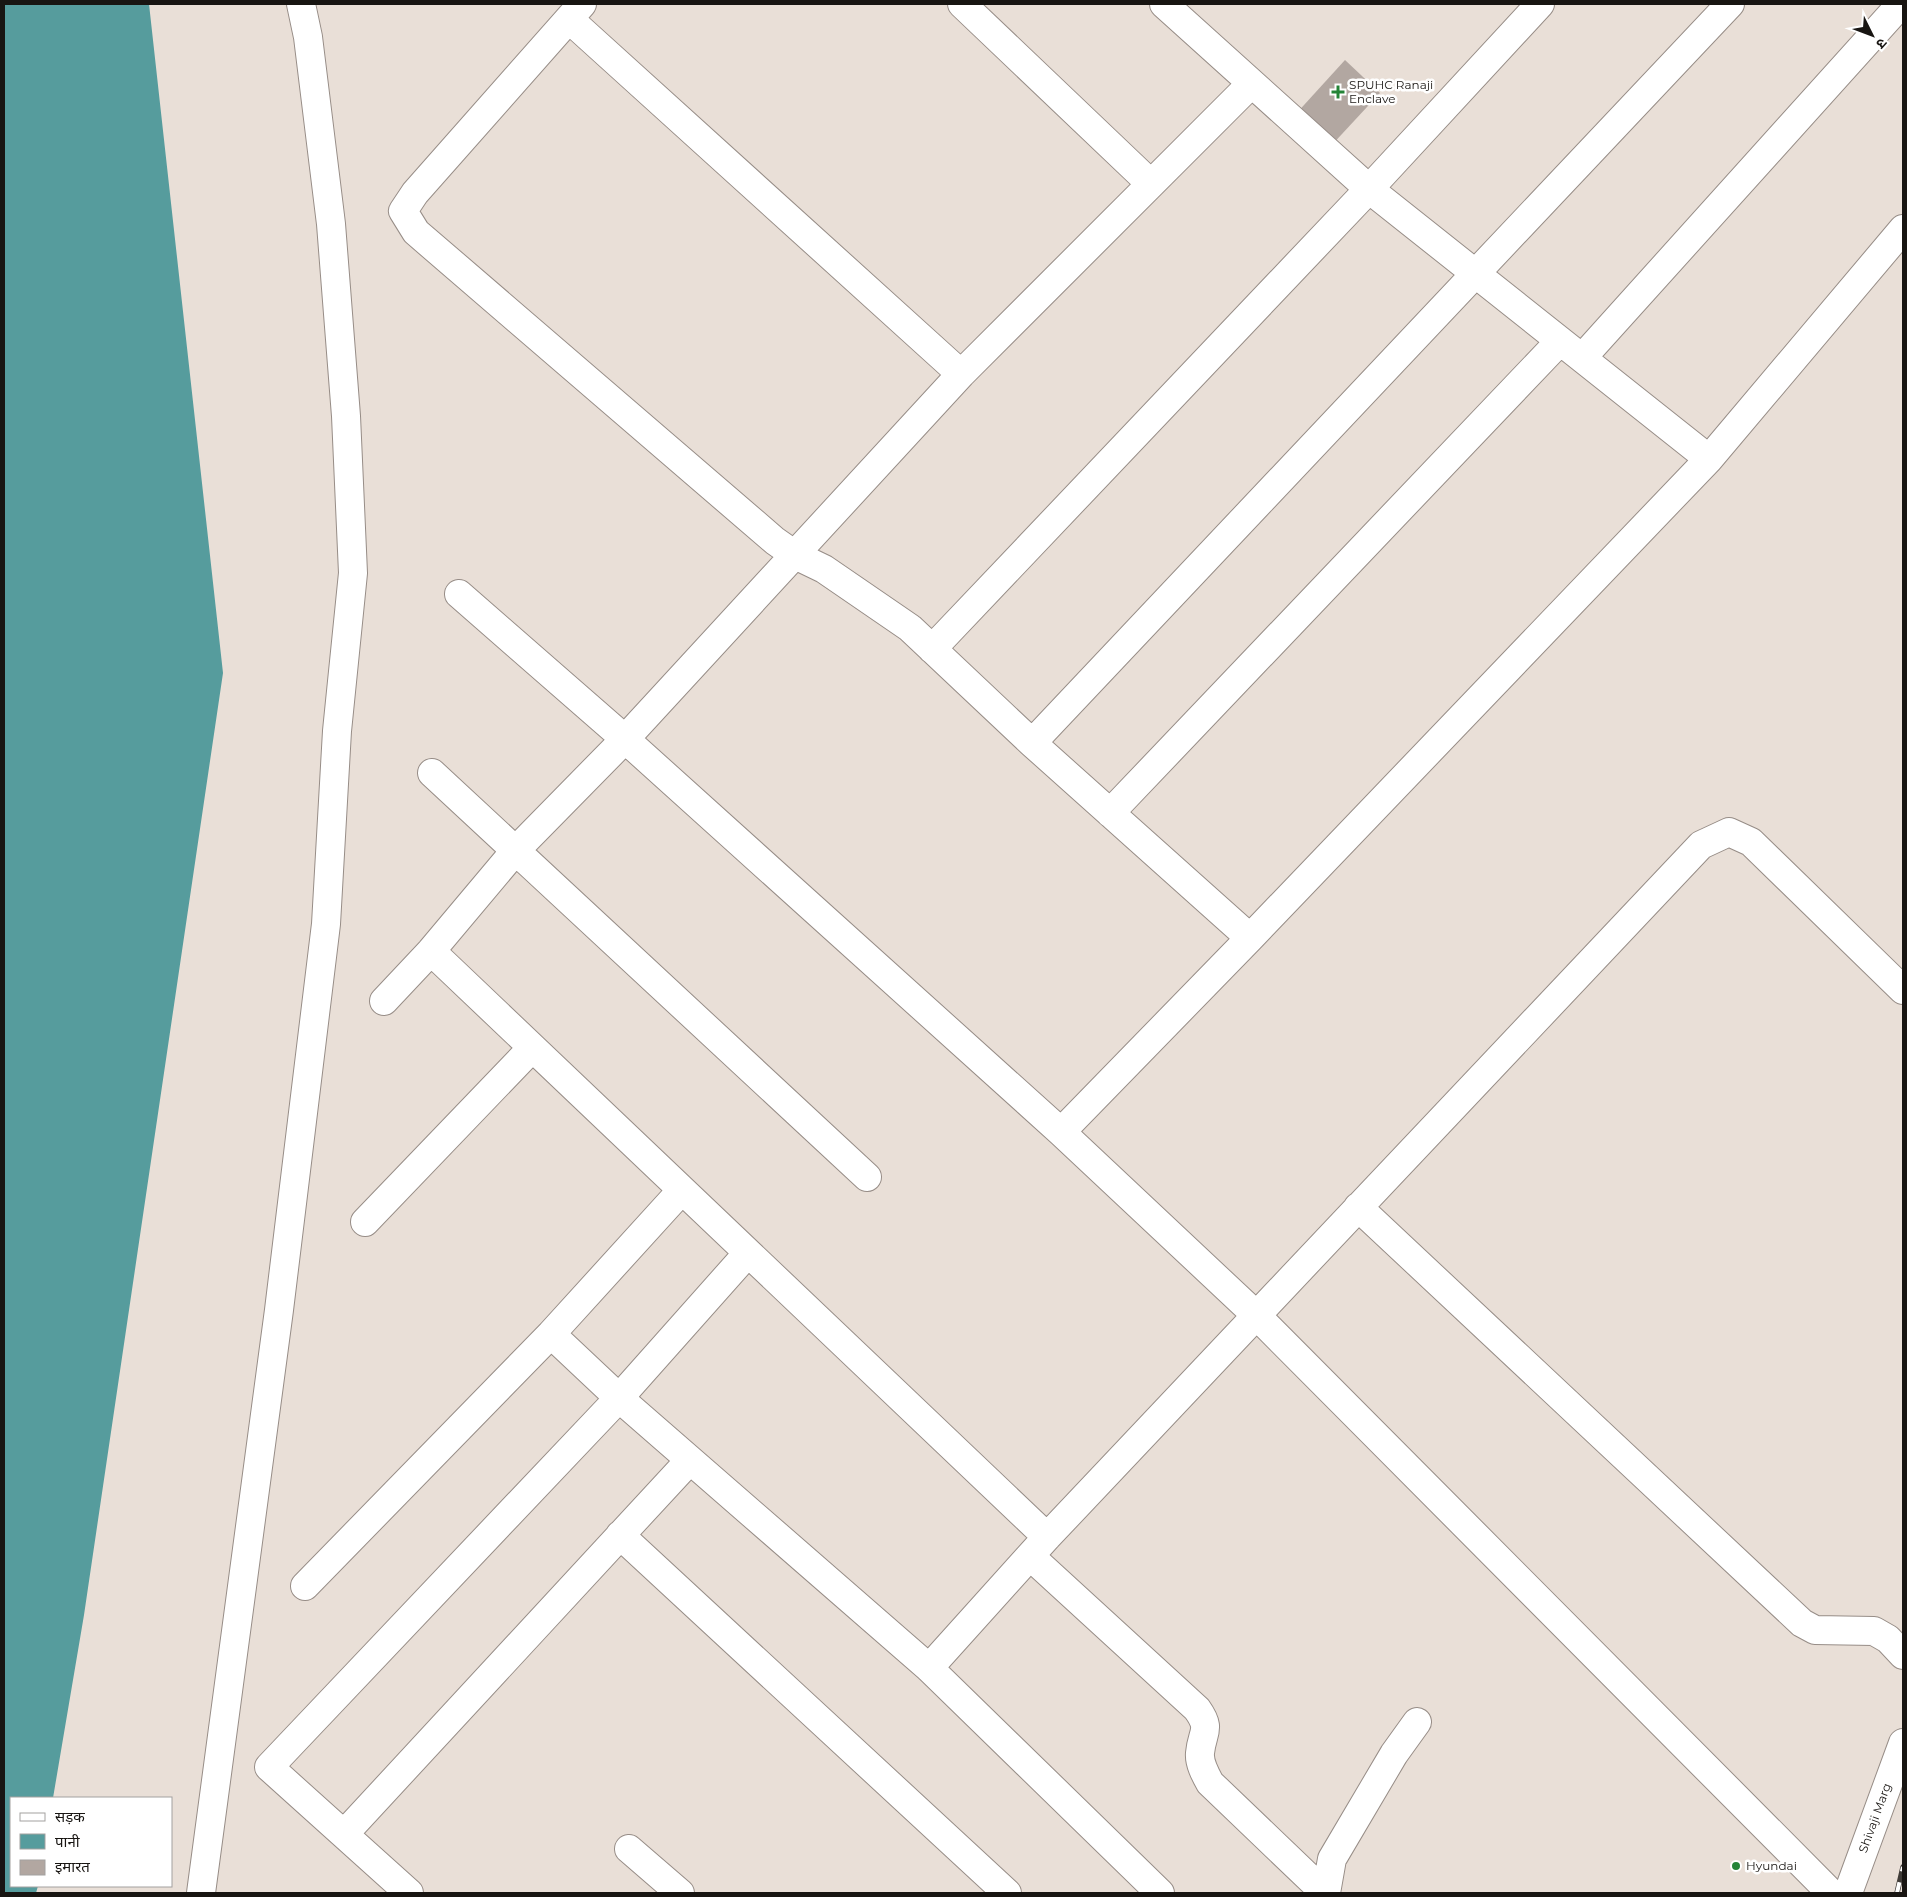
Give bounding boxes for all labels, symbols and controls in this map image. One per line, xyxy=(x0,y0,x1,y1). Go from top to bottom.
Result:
north arrow xyxy=(1847,10,1897,60)
text: उ xyxy=(1872,35,1891,53)
place label: SPUHC Ranaji Enclave xyxy=(1349,77,1433,106)
marker: SPUHC Ranaji Enclave xyxy=(1331,85,1345,99)
street label: Shivaji Marg xyxy=(1855,1781,1894,1855)
legend xyxy=(10,1797,172,1887)
text: सड़क xyxy=(55,1807,85,1826)
text: पानी xyxy=(55,1832,81,1851)
text: इमारत xyxy=(55,1857,90,1876)
place label: Hyundai xyxy=(1746,1858,1797,1873)
marker: Hyundai xyxy=(1730,1860,1742,1872)

